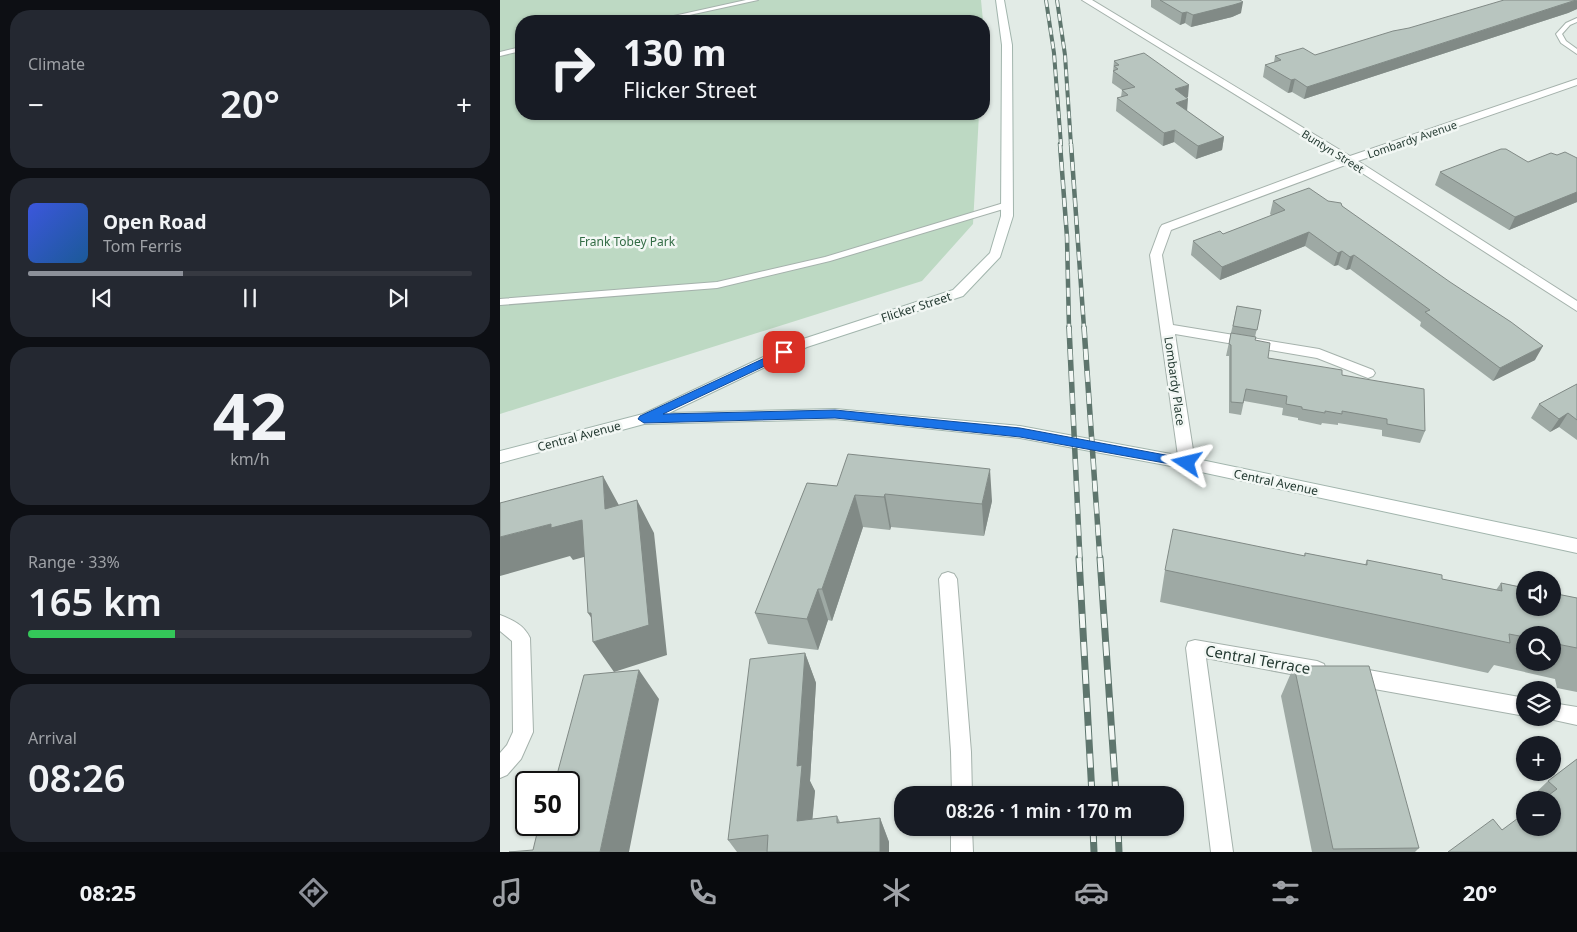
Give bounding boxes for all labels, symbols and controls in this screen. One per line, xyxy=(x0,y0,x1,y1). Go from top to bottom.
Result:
text: 130 m xyxy=(623,29,726,76)
icon: right xyxy=(540,35,605,100)
text: Climate xyxy=(28,53,85,75)
text: Flicker Street xyxy=(623,74,757,104)
text: 20° xyxy=(220,77,280,129)
text: − xyxy=(28,85,44,123)
text: + xyxy=(456,85,472,123)
street label: Lombardy Avenue xyxy=(1365,117,1459,161)
street label: Buntyn Street xyxy=(1299,126,1367,176)
text: Open Road xyxy=(103,209,206,235)
park label: Frank Tobey Park xyxy=(579,233,676,250)
text: Tom Ferris xyxy=(103,235,182,257)
icon: previous xyxy=(88,284,116,312)
icon: pause xyxy=(236,284,264,312)
icon: next xyxy=(384,284,412,312)
street label: Flicker Street xyxy=(879,287,954,326)
pin xyxy=(763,331,805,373)
street label: Lombardy Place xyxy=(1160,335,1190,427)
icon: arrive xyxy=(770,338,798,366)
text: 42 xyxy=(213,371,287,459)
street label: Central Avenue xyxy=(535,417,623,455)
position arrow xyxy=(1160,436,1212,488)
text: km/h xyxy=(230,448,270,470)
street label: Central Avenue xyxy=(1232,465,1320,499)
text: Range · 33% xyxy=(28,551,120,573)
map controls xyxy=(1516,571,1561,836)
button: sound xyxy=(1516,571,1561,616)
text: 165 km xyxy=(28,575,162,627)
button: search xyxy=(1516,626,1561,671)
street label: Central Terrace xyxy=(1204,640,1312,678)
button: layers xyxy=(1516,681,1561,726)
text: Arrival xyxy=(28,727,77,749)
button: + xyxy=(1516,736,1561,781)
text: 08:26 xyxy=(28,751,125,803)
speed limit sign: 50 xyxy=(515,771,580,836)
button: − xyxy=(1516,791,1561,836)
text: 08:26 · 1 min · 170 m xyxy=(946,798,1132,824)
icon: directions xyxy=(296,875,331,910)
icon: music xyxy=(490,875,525,910)
icon: phone xyxy=(685,875,720,910)
icon: climate xyxy=(879,875,914,910)
icon: car xyxy=(1074,875,1109,910)
icon: filters xyxy=(1268,875,1303,910)
text: 08:25 xyxy=(80,877,136,907)
text: 20° xyxy=(1463,877,1497,907)

